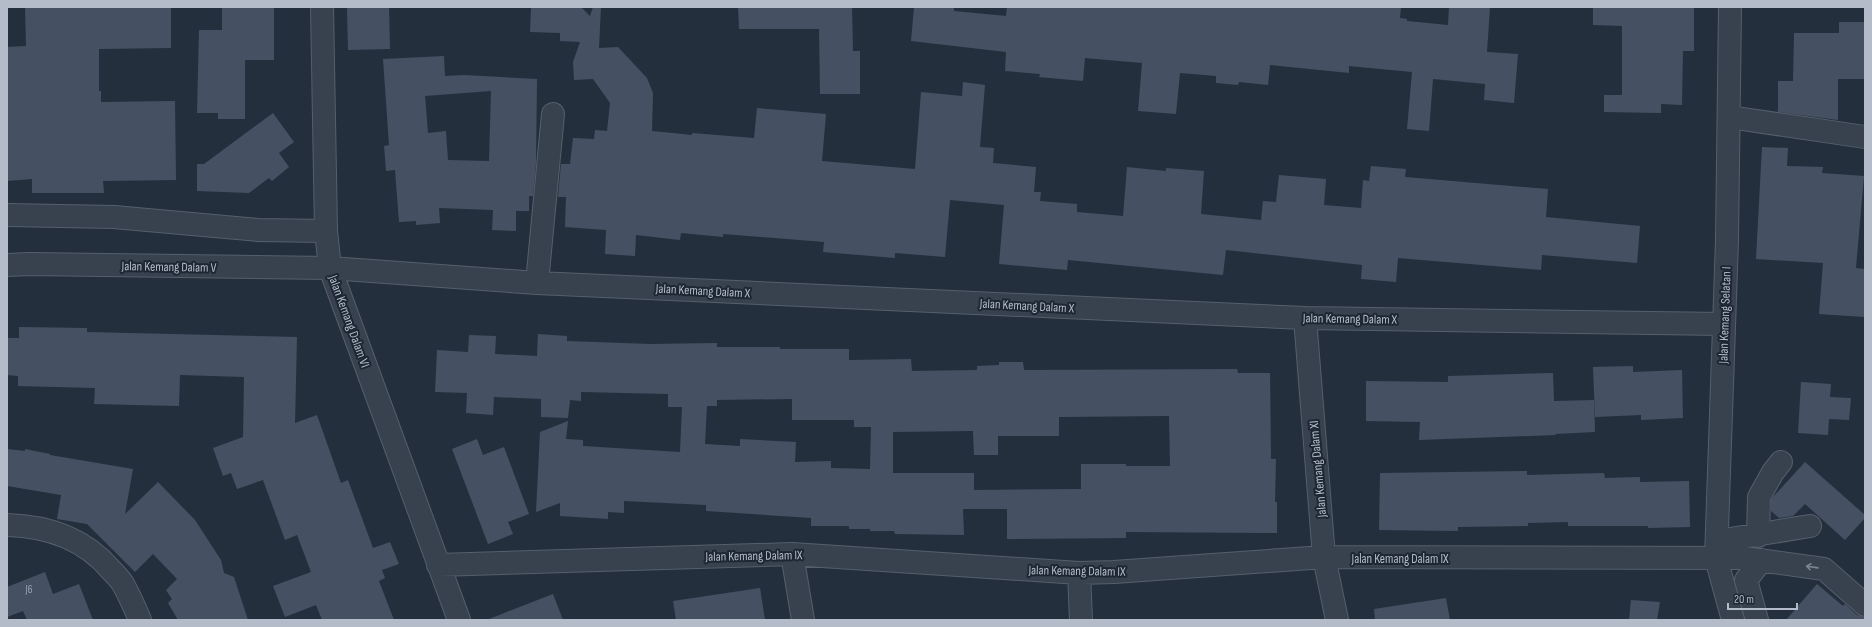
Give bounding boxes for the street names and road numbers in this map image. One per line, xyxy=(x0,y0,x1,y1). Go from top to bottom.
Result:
street label: Jalan Kemang Dalam V xyxy=(120,258,217,276)
street label: Jalan Kemang Selatan I xyxy=(1715,266,1735,365)
street label: Jalan Kemang Dalam VI xyxy=(325,272,373,370)
street label: Jalan Kemang Dalam X xyxy=(654,280,751,301)
street label: Jalan Kemang Dalam X xyxy=(978,295,1075,316)
street label: Jalan Kemang Dalam X xyxy=(1302,310,1398,328)
street label: Jalan Kemang Dalam XI xyxy=(1306,420,1330,519)
street label: Jalan Kemang Dalam IX xyxy=(704,547,803,565)
street label: Jalan Kemang Dalam IX xyxy=(1350,551,1449,567)
street label: Jalan Kemang Dalam IX xyxy=(1027,562,1126,580)

